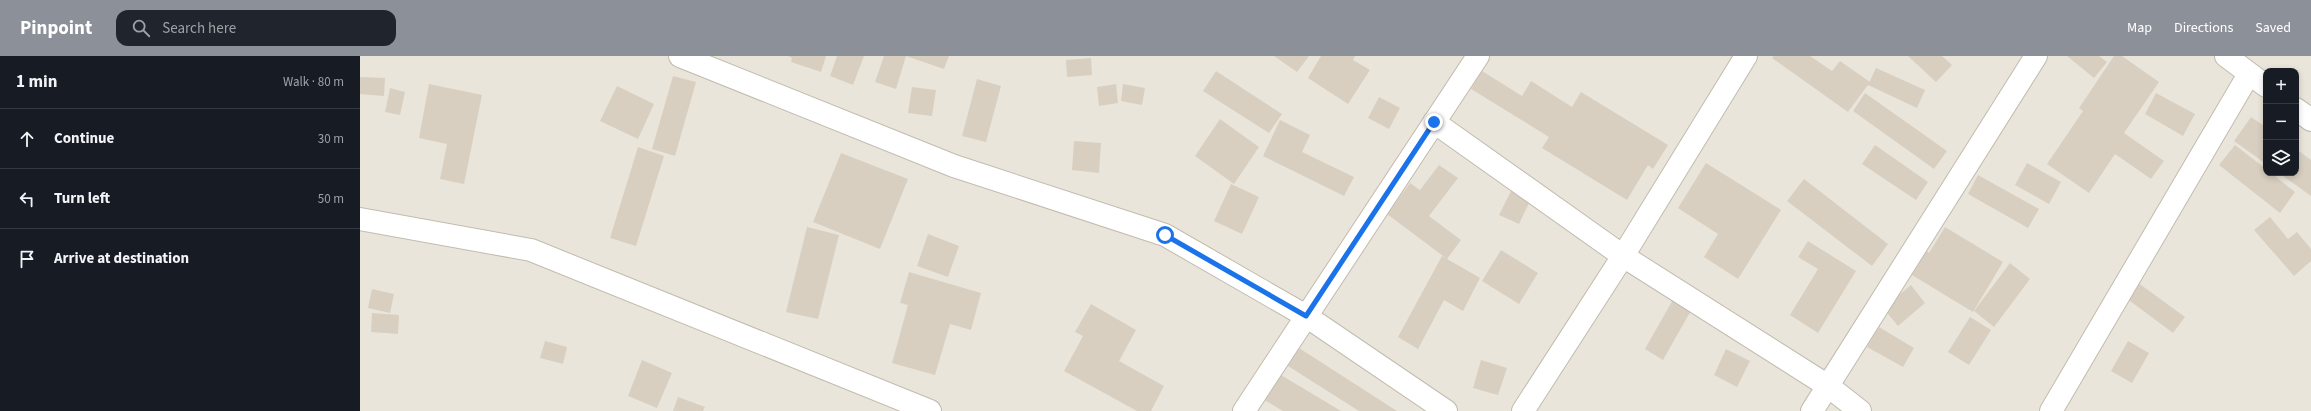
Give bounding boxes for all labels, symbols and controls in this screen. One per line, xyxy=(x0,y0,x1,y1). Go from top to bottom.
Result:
search box xyxy=(116,10,396,46)
text: Pinpoint xyxy=(20,15,92,42)
icon: search xyxy=(130,17,152,39)
text: Search here xyxy=(162,18,236,39)
text: Map xyxy=(2127,18,2152,38)
text: Directions xyxy=(2174,18,2233,38)
text: Saved xyxy=(2255,18,2291,38)
map controls xyxy=(2263,68,2299,176)
button: + xyxy=(2263,68,2299,104)
text: 1 min xyxy=(16,70,57,94)
text: Walk · 80 m xyxy=(283,73,344,91)
button: − xyxy=(2263,104,2299,140)
route end xyxy=(1425,113,1443,131)
icon: ahead xyxy=(16,128,38,150)
text: Continue xyxy=(54,128,114,149)
text: 30 m xyxy=(318,130,344,148)
button: layers xyxy=(2263,140,2299,176)
icon: left xyxy=(16,188,38,210)
text: Turn left xyxy=(54,188,110,209)
text: 50 m xyxy=(318,190,344,208)
route start xyxy=(1156,226,1174,244)
icon: arrive xyxy=(16,248,38,270)
text: Arrive at destination xyxy=(54,248,189,269)

